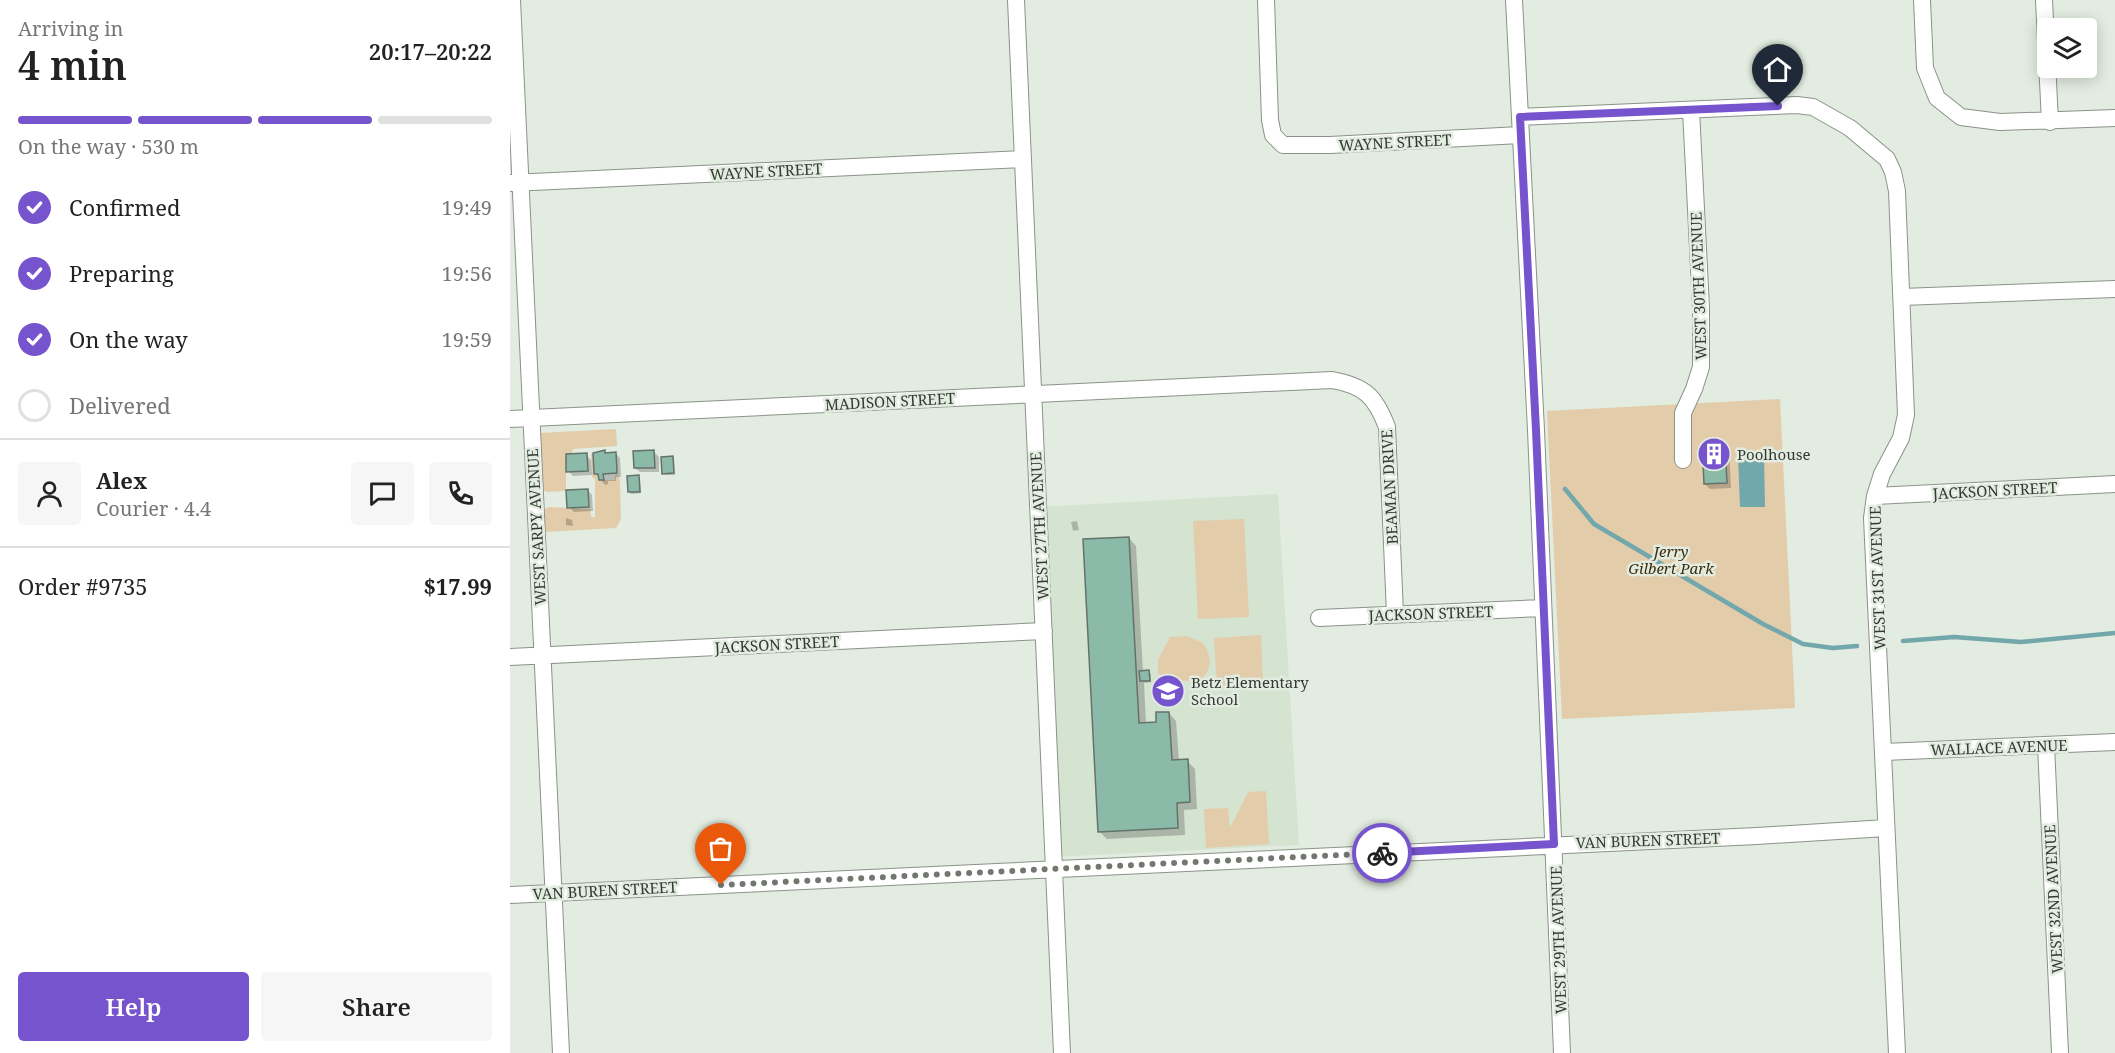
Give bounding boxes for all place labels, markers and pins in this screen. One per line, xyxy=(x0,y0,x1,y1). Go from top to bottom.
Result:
pin xyxy=(1752,44,1803,106)
building icon: Poolhouse xyxy=(1696,436,1732,472)
place label: Poolhouse xyxy=(1737,444,1811,464)
place label: Betz Elementary School xyxy=(1191,672,1309,709)
school or university icon: Betz Elementary School xyxy=(1150,673,1186,709)
pin xyxy=(695,823,746,885)

